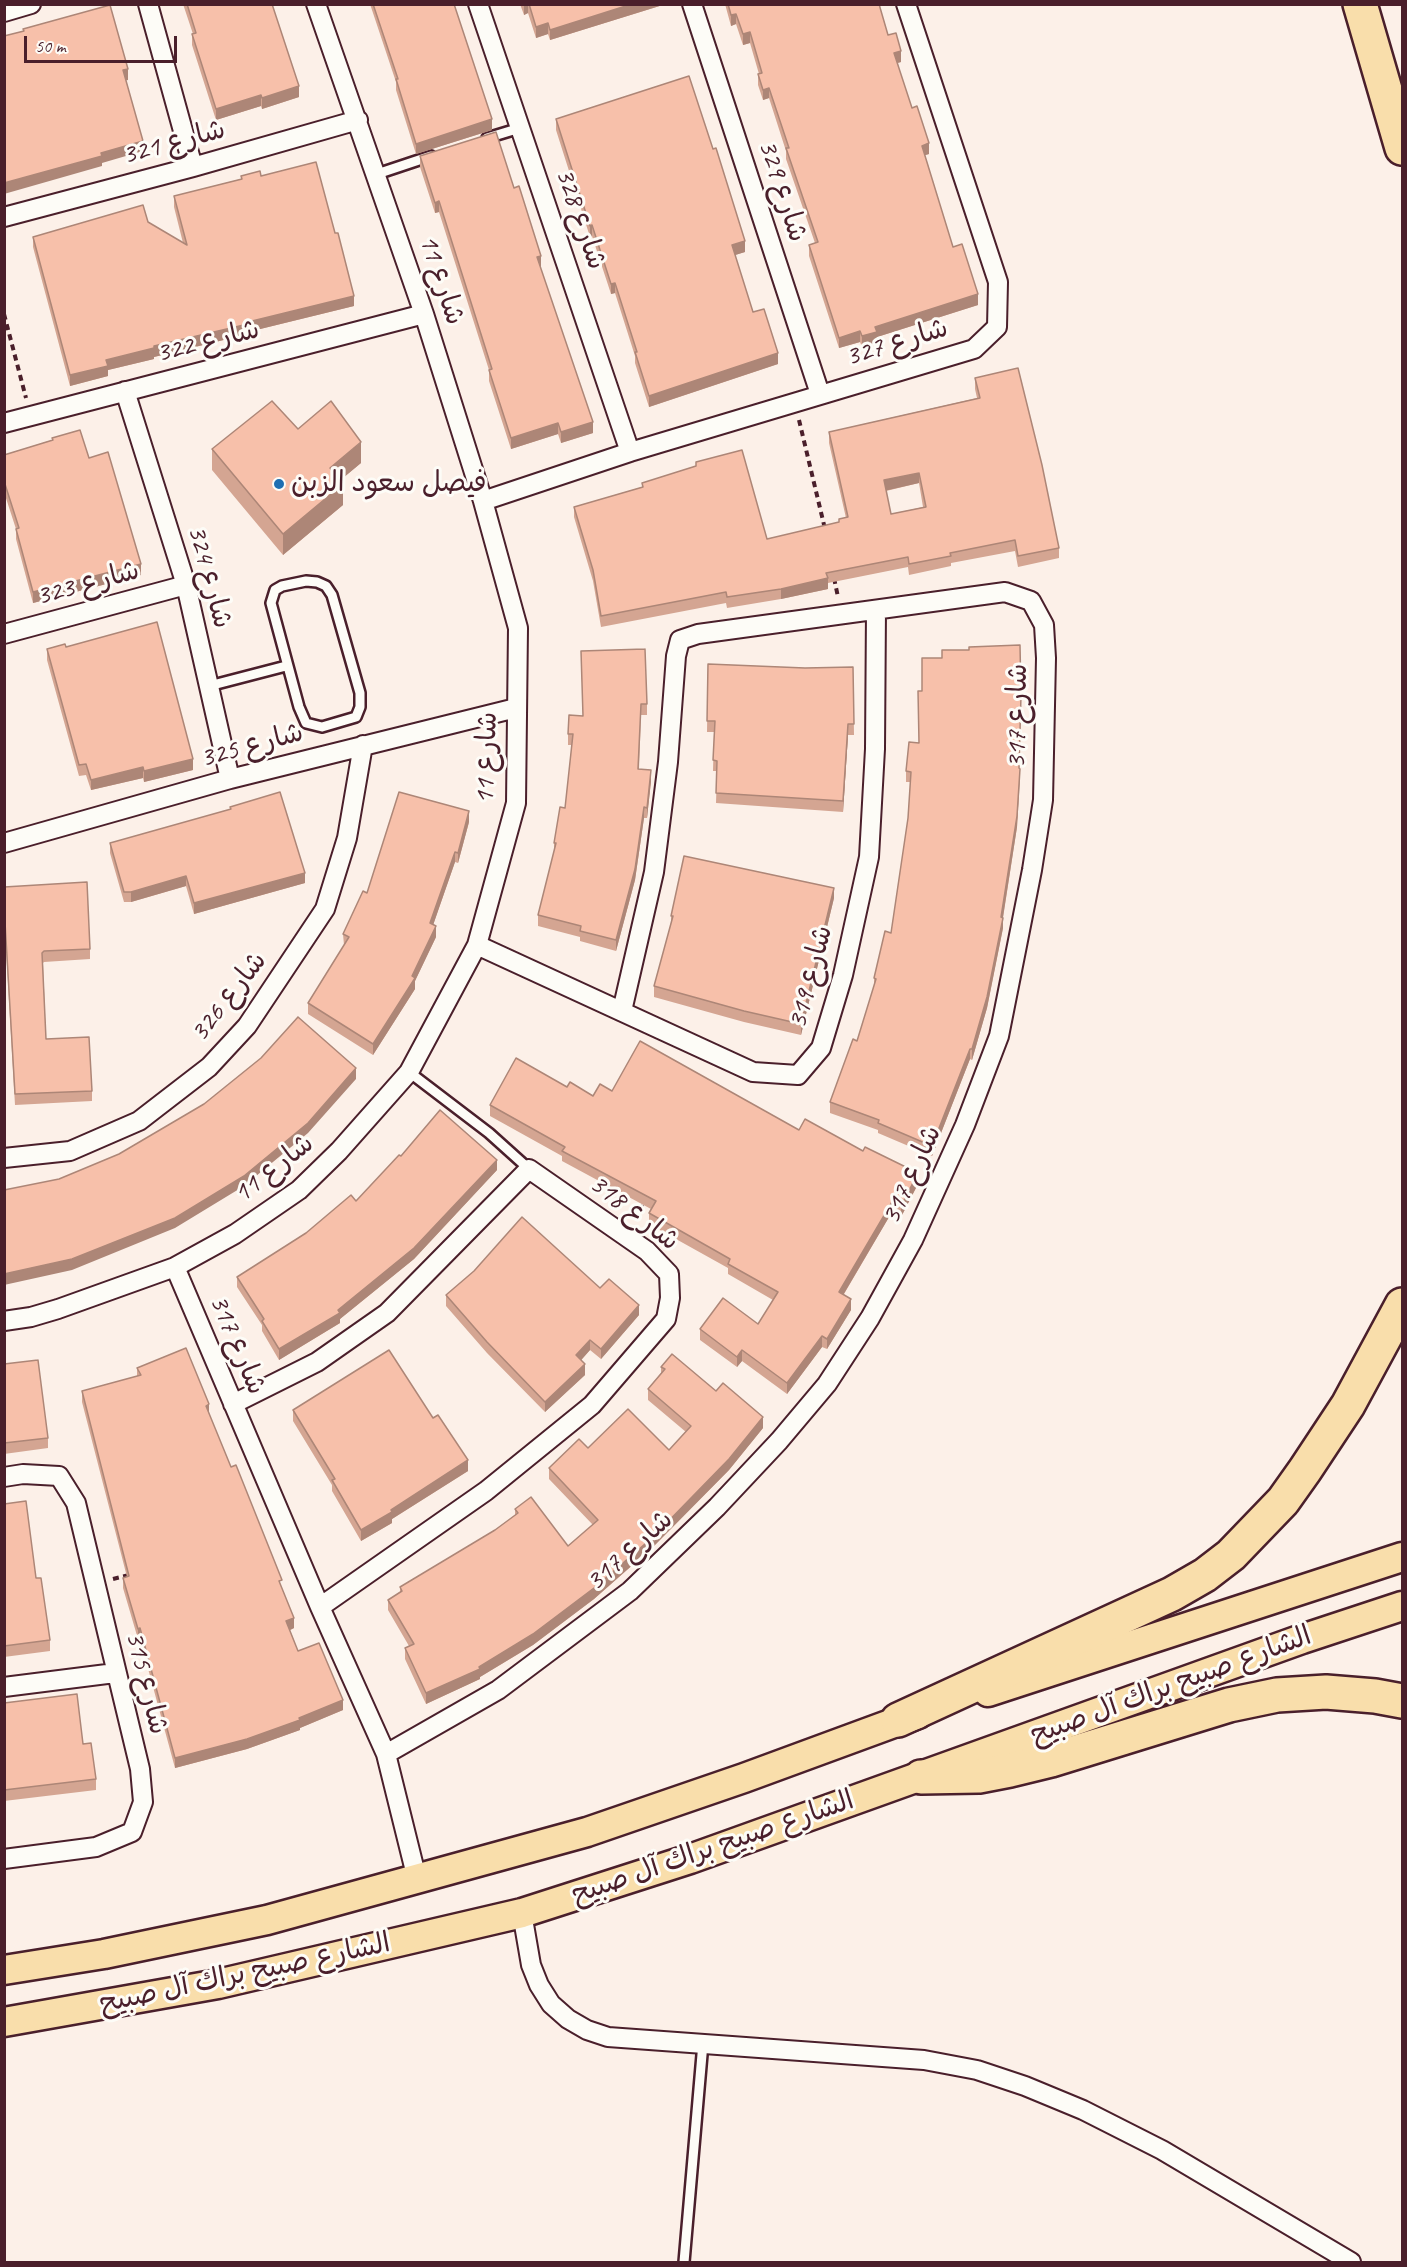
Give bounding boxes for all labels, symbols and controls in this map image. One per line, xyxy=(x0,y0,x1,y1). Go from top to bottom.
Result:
scale bar xyxy=(27,24,180,62)
text: 50 m xyxy=(35,35,66,57)
street label: شارع 321 xyxy=(119,113,229,173)
street label: شارع 329 xyxy=(750,136,814,246)
street label: شارع 328 xyxy=(547,164,613,274)
street label: شارع 11 xyxy=(411,231,471,329)
street label: شارع 327 xyxy=(842,312,952,374)
street label: شارع 322 xyxy=(153,313,263,371)
place label: فيصل سعود الزبن xyxy=(291,467,487,501)
marker: فيصل سعود الزبن xyxy=(272,477,286,491)
street label: شارع 324 xyxy=(179,522,239,632)
street label: شارع 323 xyxy=(33,554,143,614)
street label: شارع 317 xyxy=(1000,663,1036,769)
street label: شارع 11 xyxy=(469,711,505,805)
street label: شارع 325 xyxy=(197,716,307,776)
street label: شارع 319 xyxy=(781,922,841,1032)
street label: شارع 326 xyxy=(183,945,275,1049)
street label: شارع 317 xyxy=(875,1120,949,1230)
street label: شارع 11 xyxy=(227,1127,321,1211)
street label: شارع 318 xyxy=(582,1167,686,1259)
street label: شارع 317 xyxy=(201,1290,273,1400)
street label: شارع 317 xyxy=(580,1503,680,1599)
street label: الشارع صبيح براك آل صبيح xyxy=(1026,1619,1316,1753)
street label: شارع 315 xyxy=(117,1628,175,1738)
street label: الشارع صبيح براك آل صبيح xyxy=(567,1784,859,1912)
street label: الشارع صبيح براك آل صبيح xyxy=(96,1927,394,2021)

